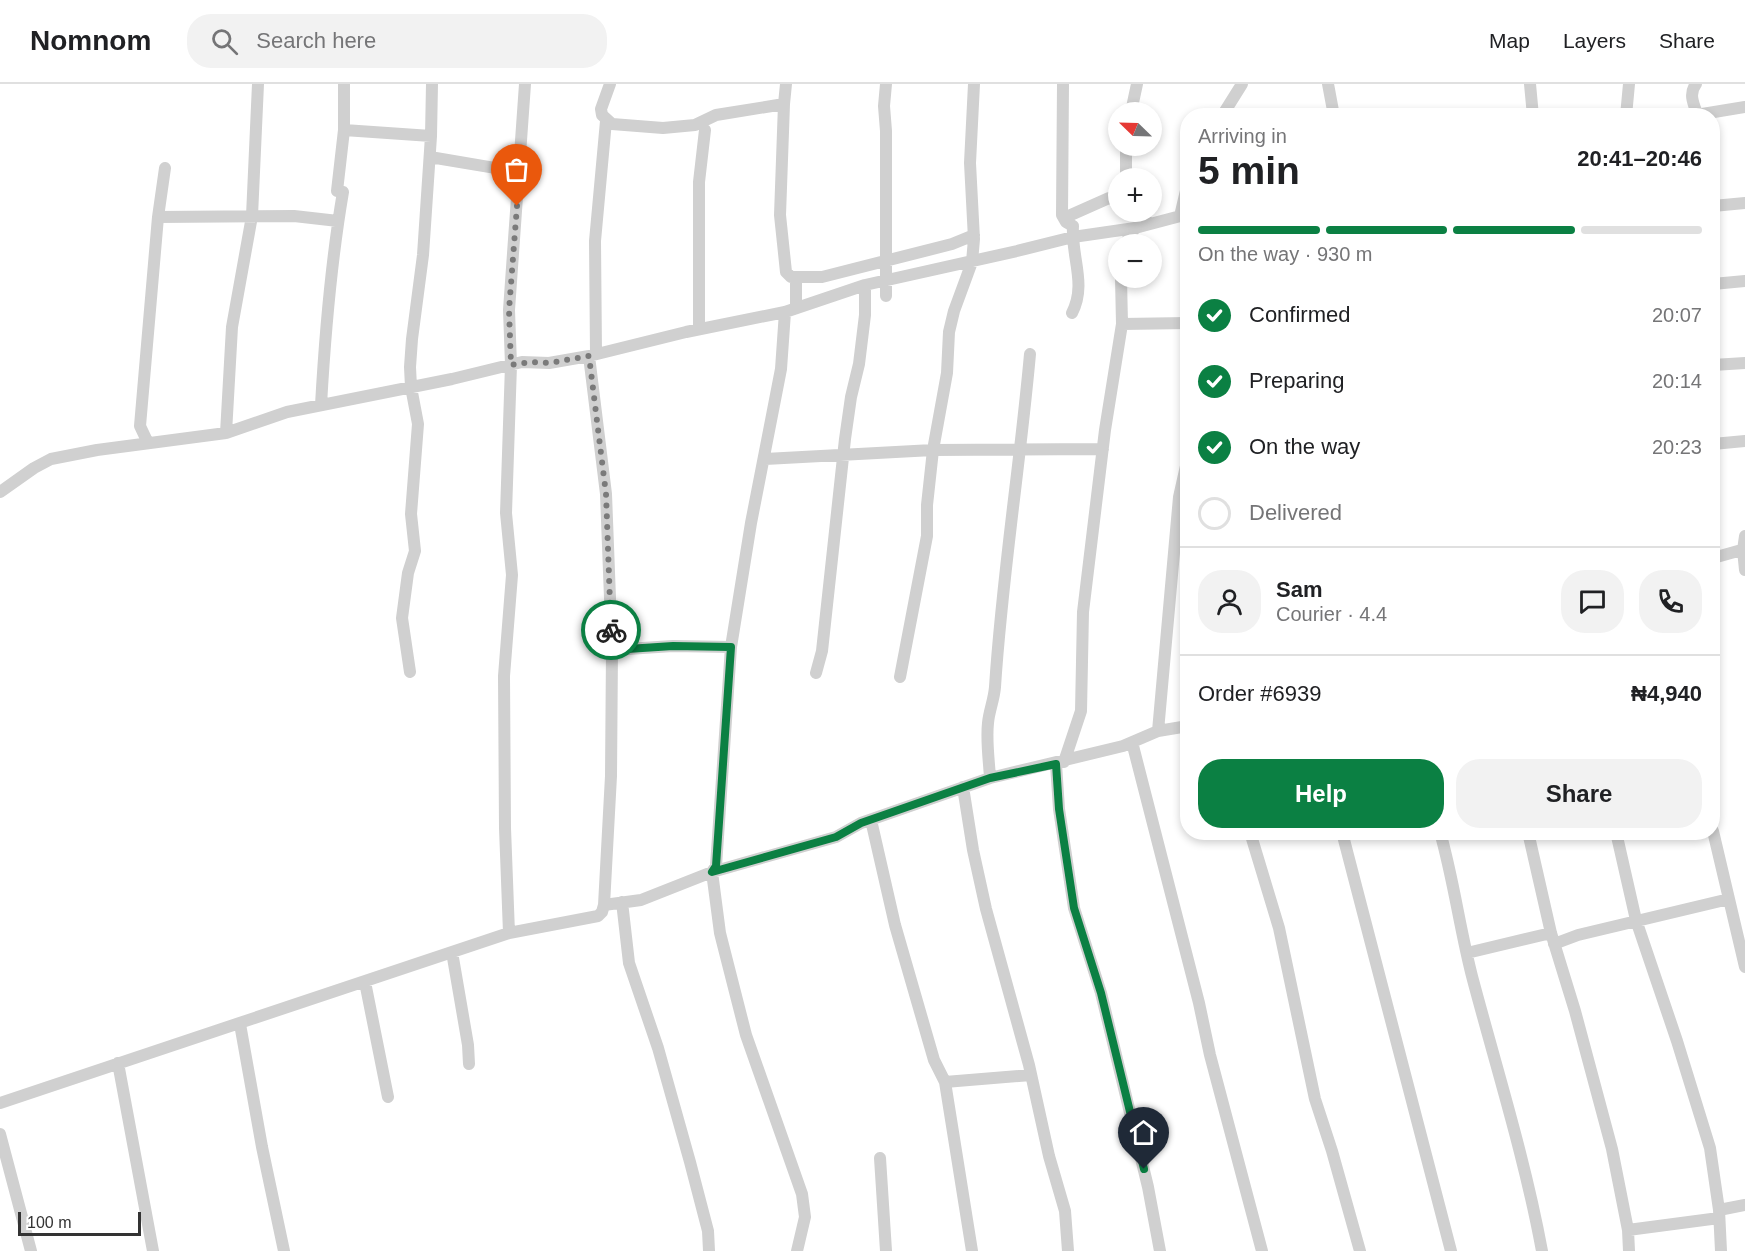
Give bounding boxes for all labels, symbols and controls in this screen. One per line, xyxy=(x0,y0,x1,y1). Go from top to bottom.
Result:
search box xyxy=(187,14,607,68)
text: Nomnom xyxy=(30,25,151,56)
icon: search xyxy=(208,25,241,58)
text: Search here xyxy=(256,28,376,53)
text: Map xyxy=(1489,29,1530,52)
text: Layers xyxy=(1563,29,1626,52)
text: Share xyxy=(1659,29,1715,52)
north arrow xyxy=(1108,102,1162,156)
map controls xyxy=(1108,102,1162,288)
text: Arriving in xyxy=(1198,125,1287,147)
pin xyxy=(491,144,542,206)
text: 20:41–20:46 xyxy=(1577,146,1702,171)
text: 5 min xyxy=(1198,149,1300,192)
icon: bag xyxy=(500,153,533,186)
button: + xyxy=(1108,168,1162,222)
button: − xyxy=(1108,234,1162,288)
text: On the way · 930 m xyxy=(1198,243,1373,265)
icon: check xyxy=(1198,299,1231,332)
text: Confirmed xyxy=(1249,302,1350,327)
text: 20:07 xyxy=(1652,304,1702,326)
icon: check xyxy=(1198,365,1231,398)
text: Preparing xyxy=(1249,368,1344,393)
text: 20:14 xyxy=(1652,370,1702,392)
icon: check xyxy=(1198,431,1231,464)
text: On the way xyxy=(1249,434,1360,459)
text: 20:23 xyxy=(1652,436,1702,458)
text: Delivered xyxy=(1249,500,1342,525)
button: person xyxy=(1198,570,1261,633)
button: chat xyxy=(1561,570,1624,633)
button: phone xyxy=(1639,570,1702,633)
text: Sam xyxy=(1276,577,1322,602)
courier xyxy=(581,600,641,660)
text: Courier · 4.4 xyxy=(1276,603,1387,625)
icon: bike xyxy=(595,614,628,647)
text: Order #6939 xyxy=(1198,681,1322,706)
text: ₦4,940 xyxy=(1631,681,1702,706)
button: Help xyxy=(1198,759,1444,828)
button: Share xyxy=(1456,759,1702,828)
pin xyxy=(1118,1107,1169,1169)
icon: home xyxy=(1127,1116,1160,1149)
scale bar xyxy=(18,1209,141,1236)
text: 100 m xyxy=(27,1214,71,1231)

